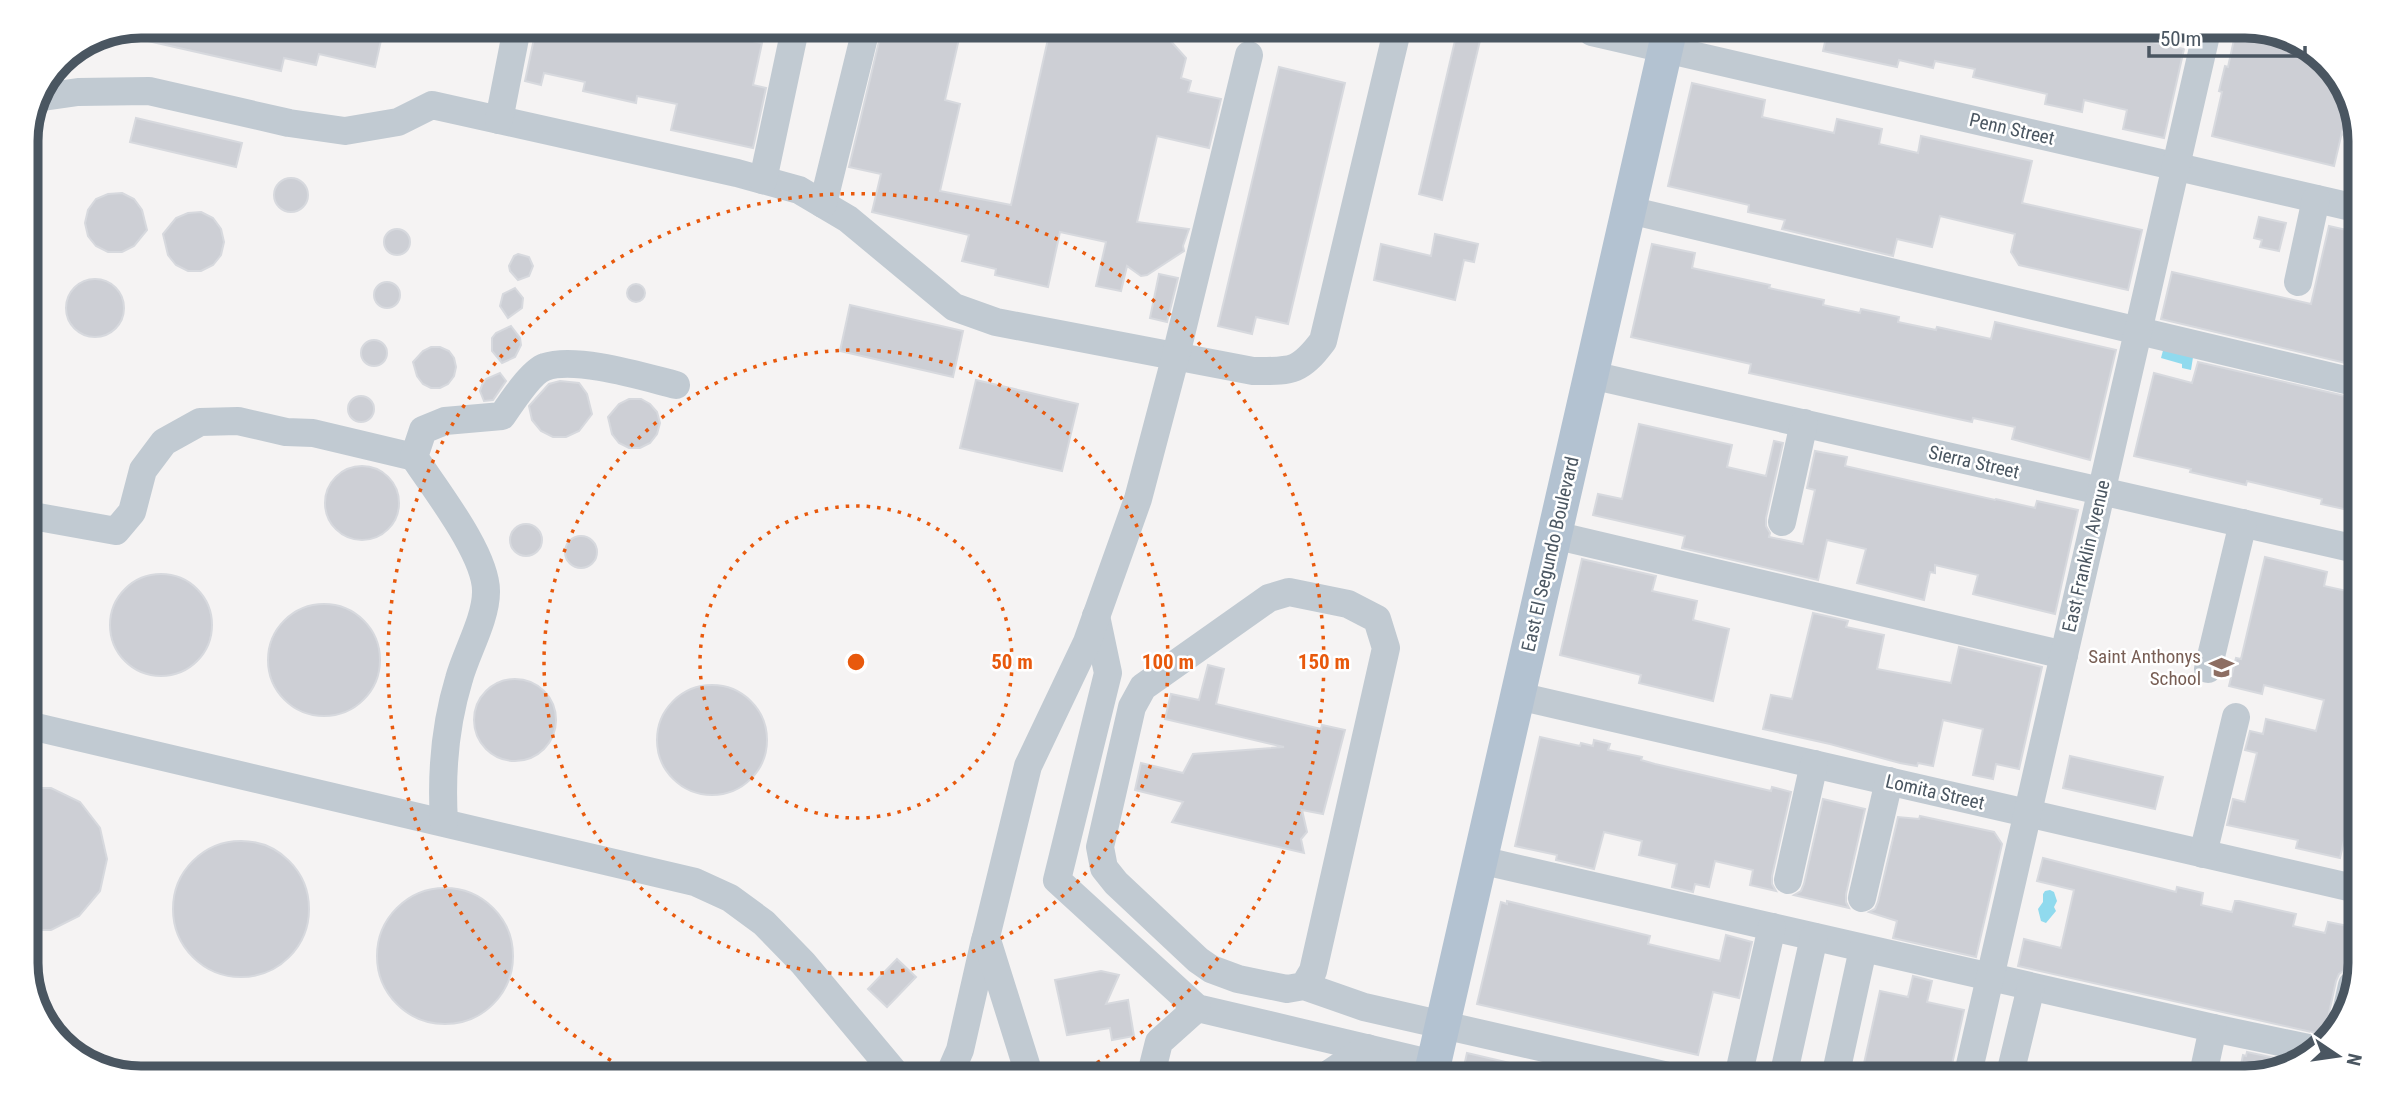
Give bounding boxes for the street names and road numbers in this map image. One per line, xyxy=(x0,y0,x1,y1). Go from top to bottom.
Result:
street label: Penn Street xyxy=(1967,108,2057,150)
street label: Sierra Street xyxy=(1926,440,2022,484)
street label: East El Segundo Boulevard xyxy=(1516,454,1584,654)
street label: East Franklin Avenue xyxy=(2057,478,2115,634)
street label: Lomita Street xyxy=(1883,769,1987,815)

